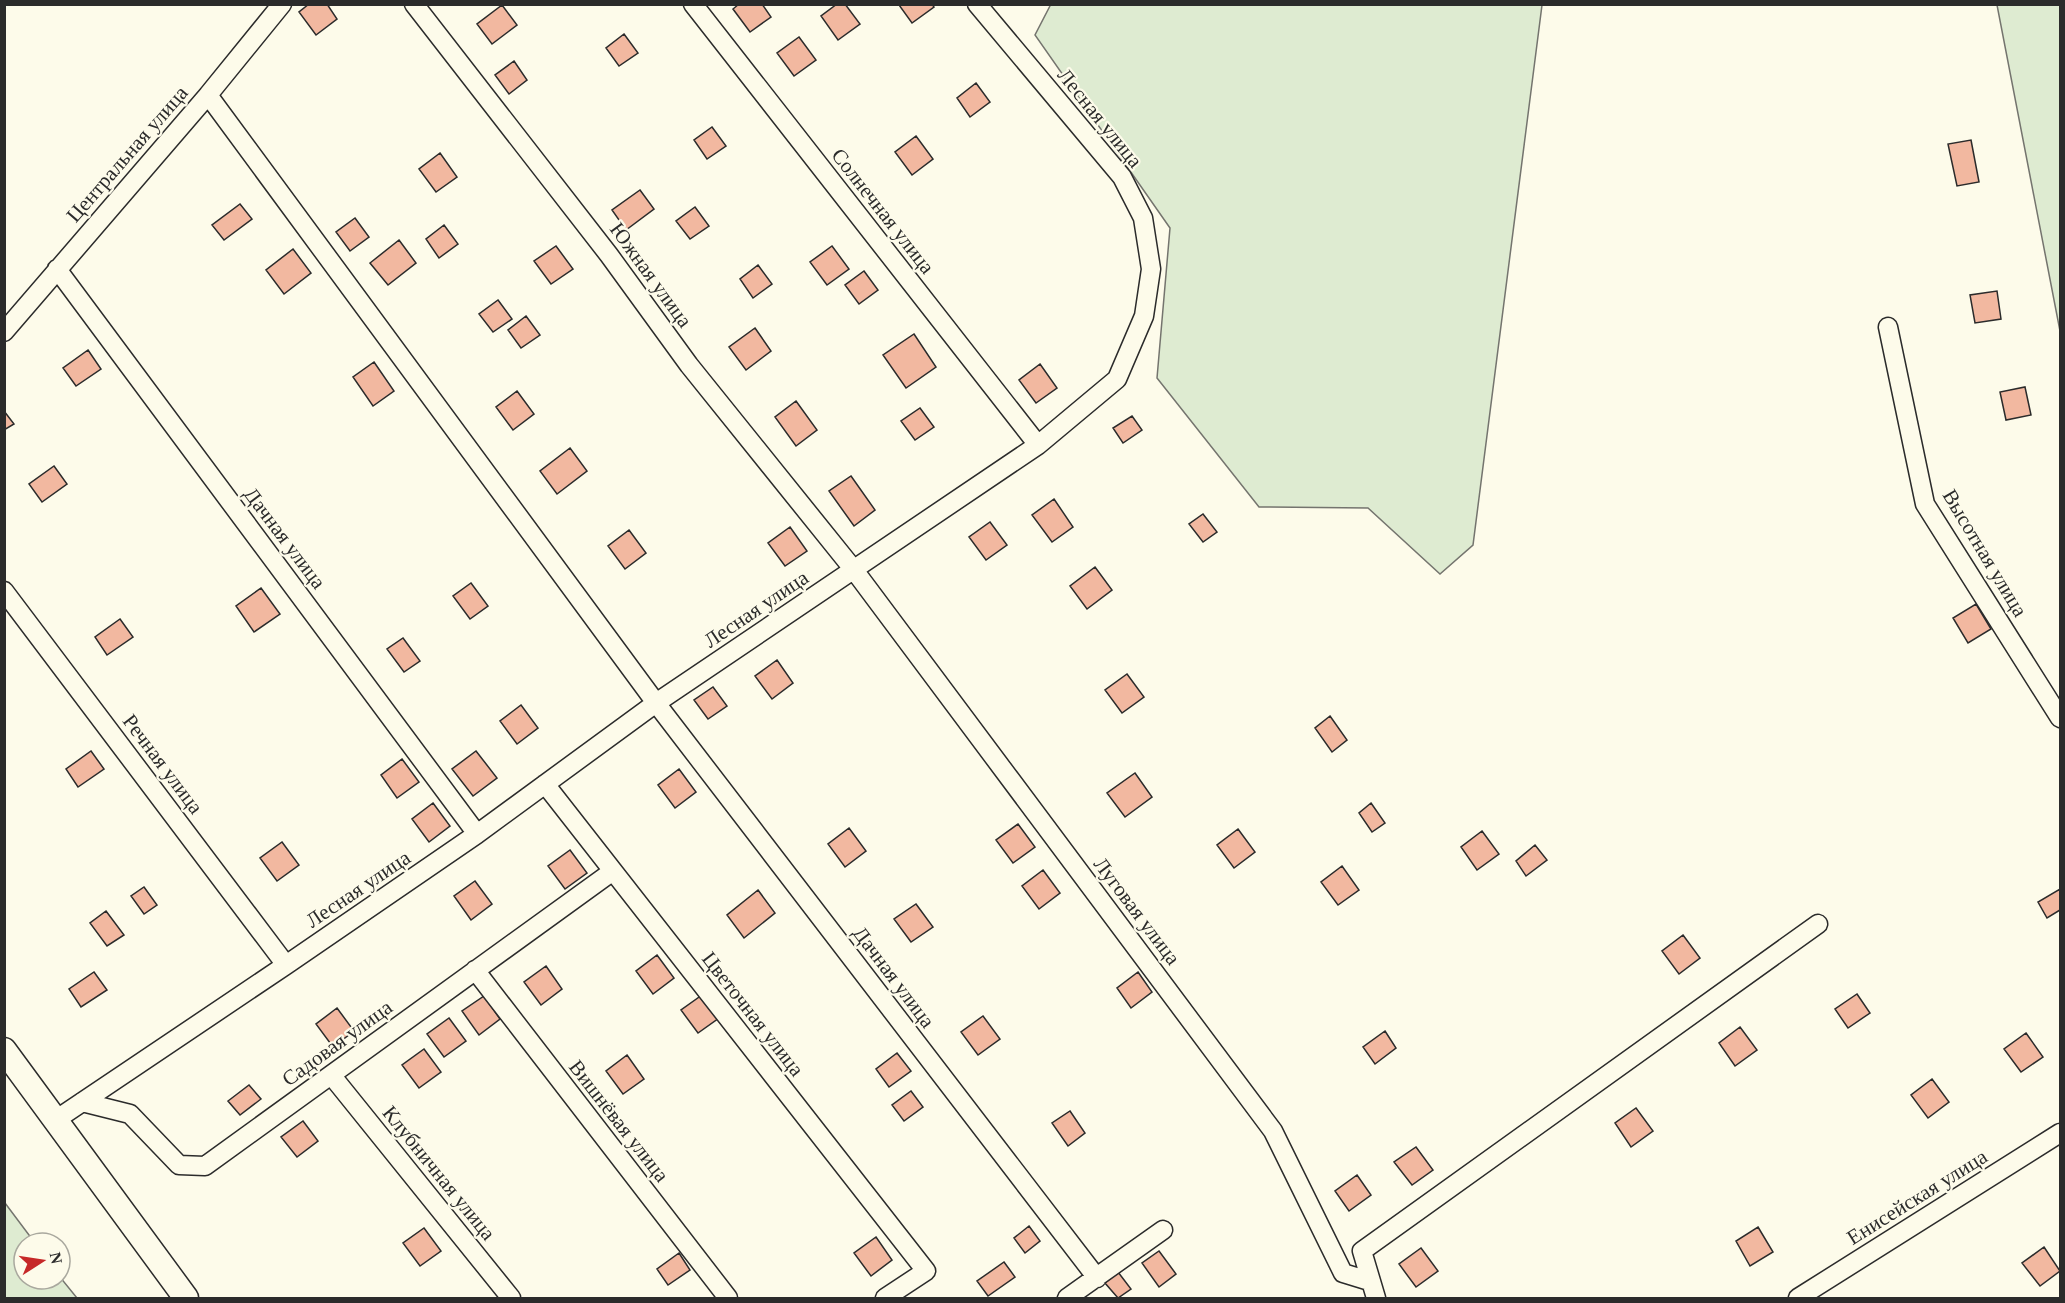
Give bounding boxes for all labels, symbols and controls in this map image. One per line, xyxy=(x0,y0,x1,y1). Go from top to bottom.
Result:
street label: Лесная улица xyxy=(1053,64,1148,173)
street label: Центральная улица xyxy=(61,81,193,227)
street label: Солнечная улица xyxy=(827,143,940,279)
street label: Южная улица xyxy=(605,218,697,333)
street label: Дачная улица xyxy=(239,483,331,594)
street label: Высотная улица xyxy=(1938,485,2033,622)
street label: Лесная улица xyxy=(699,565,813,653)
street label: Речная улица xyxy=(118,710,209,819)
street label: Лесная улица xyxy=(301,845,415,933)
street label: Луговая улица xyxy=(1089,852,1186,970)
street label: Дачная улица xyxy=(848,922,940,1033)
street label: Цветочная улица xyxy=(697,947,809,1081)
street label: Садовая улица xyxy=(277,995,397,1091)
street label: Вишнёвая улица xyxy=(564,1055,674,1187)
street label: Клубничная улица xyxy=(378,1101,501,1245)
street label: Енисейская улица xyxy=(1842,1144,1992,1250)
north arrow xyxy=(12,1231,72,1291)
text: N xyxy=(47,1251,66,1266)

